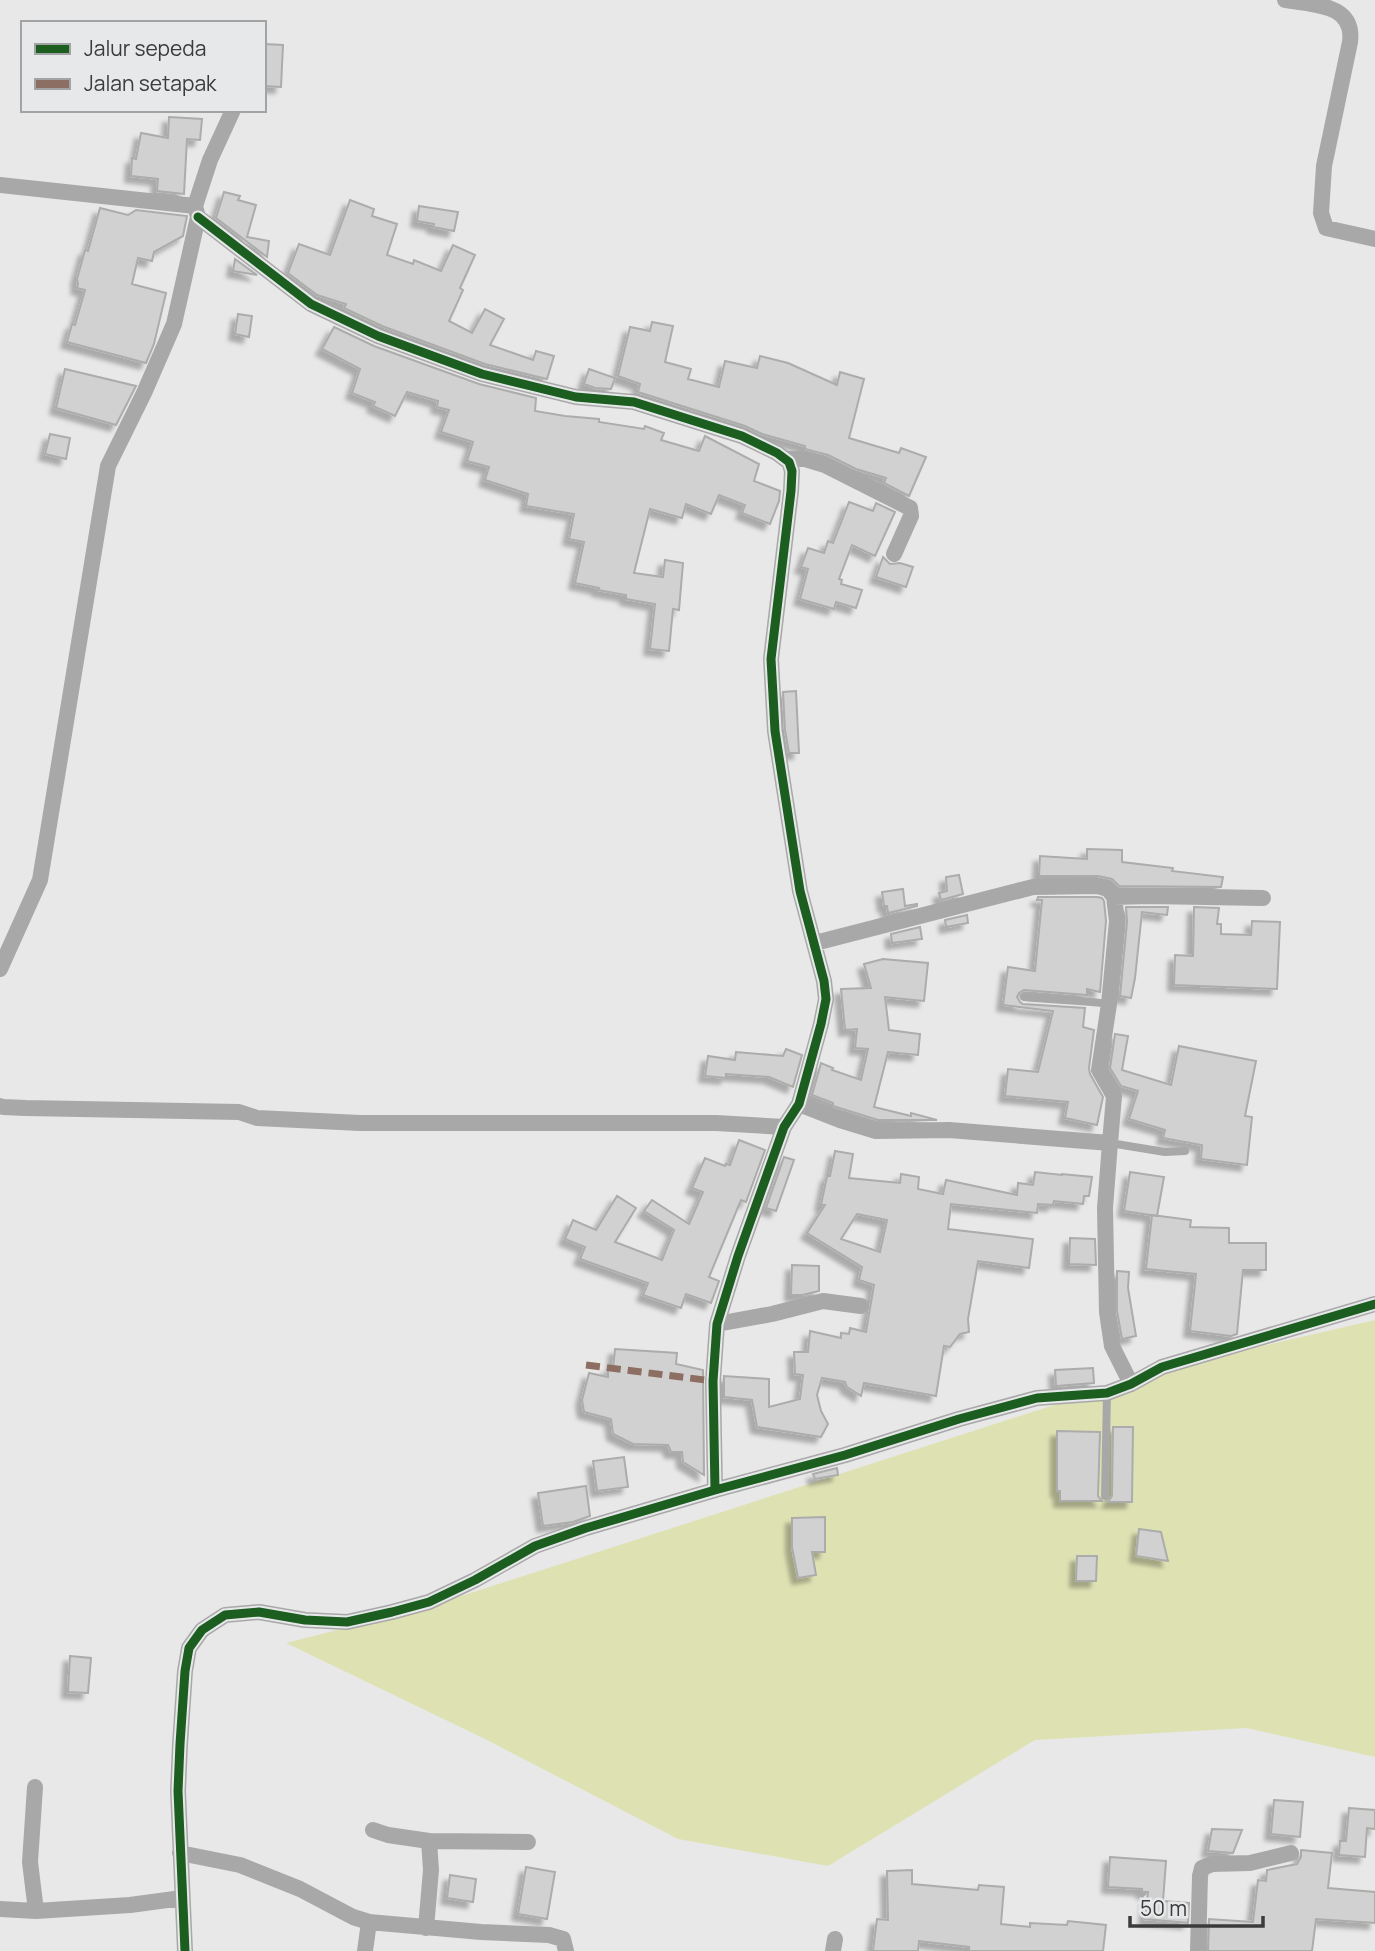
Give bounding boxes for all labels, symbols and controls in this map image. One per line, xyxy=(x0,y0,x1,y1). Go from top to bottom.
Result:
legend xyxy=(21,21,266,112)
text: Jalur sepeda xyxy=(84,34,206,62)
text: Jalan setapak xyxy=(84,69,217,97)
scale bar xyxy=(1130,1884,1263,1928)
text: 50 m xyxy=(1140,1894,1187,1922)

